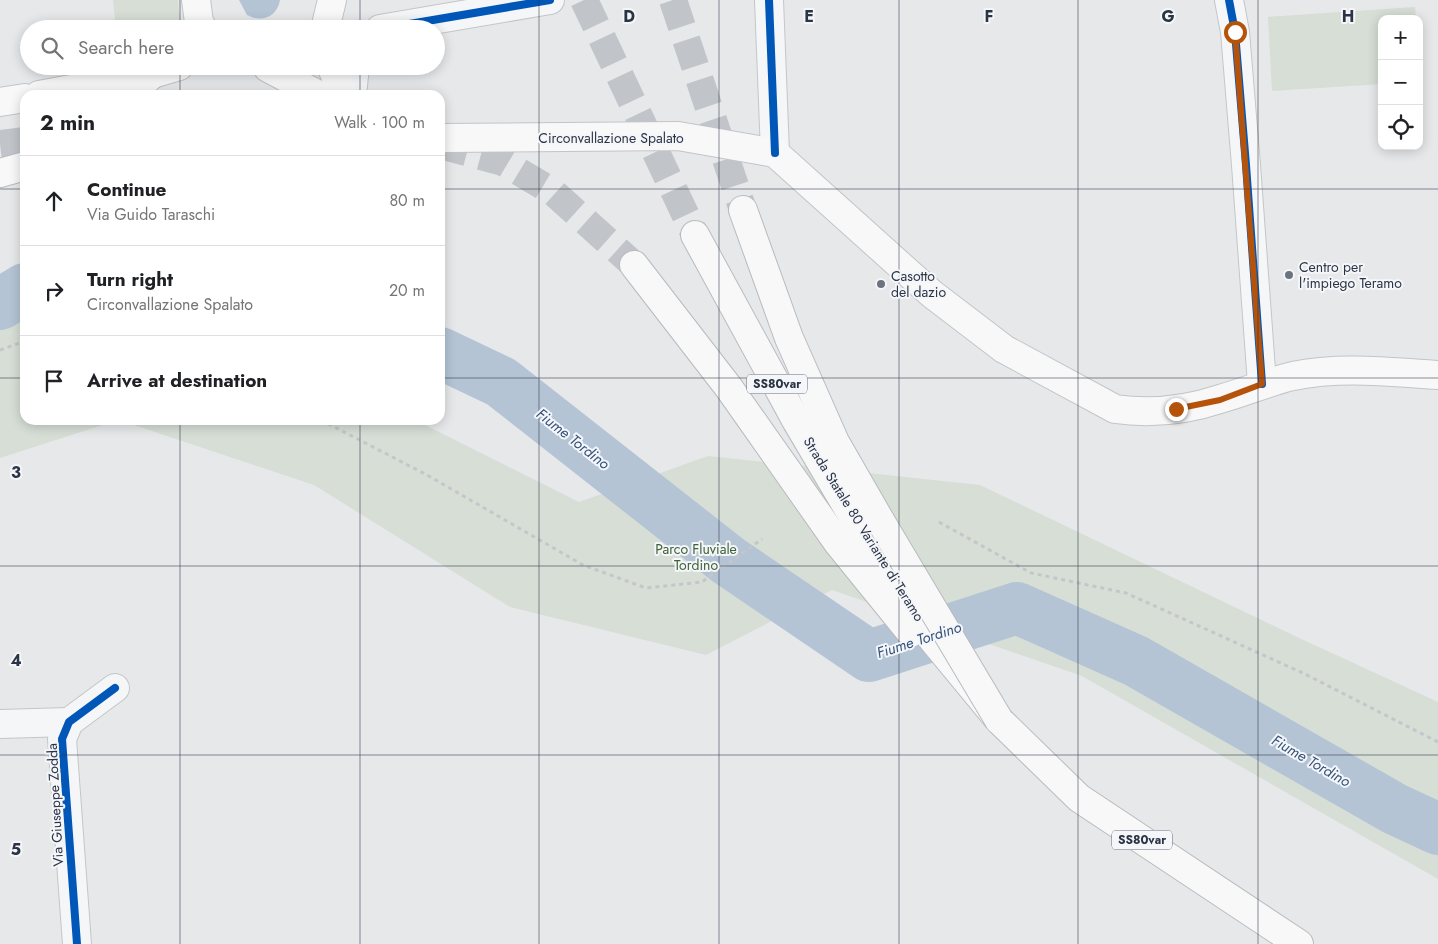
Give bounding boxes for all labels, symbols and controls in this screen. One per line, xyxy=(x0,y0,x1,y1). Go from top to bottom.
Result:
text: D xyxy=(623,5,635,28)
text: E xyxy=(804,5,814,28)
text: F xyxy=(985,5,993,28)
text: G xyxy=(1161,5,1175,28)
text: H xyxy=(1342,5,1354,28)
map controls xyxy=(1378,15,1423,150)
button: + xyxy=(1378,15,1423,60)
search box xyxy=(20,20,445,75)
route start xyxy=(1224,21,1247,44)
icon: search xyxy=(38,34,66,62)
text: Search here xyxy=(78,34,174,61)
button: − xyxy=(1378,60,1423,105)
button: locate xyxy=(1378,105,1423,150)
text: 2 min xyxy=(40,108,95,138)
text: Walk · 100 m xyxy=(334,111,425,134)
street label: Circonvallazione Spalato xyxy=(538,128,684,148)
text: Continue xyxy=(87,176,166,203)
icon: ahead xyxy=(40,187,68,215)
text: 80 m xyxy=(389,189,425,212)
text: Via Guido Taraschi xyxy=(87,203,215,226)
place label: Centro per l'impiego Teramo xyxy=(1299,257,1402,293)
text: Turn right xyxy=(87,266,173,293)
place label: Casotto del dazio xyxy=(891,266,946,302)
marker: Centro per l'impiego Teramo xyxy=(1283,269,1295,281)
icon: right xyxy=(40,277,68,305)
marker: Casotto del dazio xyxy=(875,278,887,290)
text: 20 m xyxy=(389,279,425,302)
text: Circonvallazione Spalato xyxy=(87,293,253,316)
icon: arrive xyxy=(40,367,68,395)
text: Arrive at destination xyxy=(87,367,267,394)
road number: SS80var xyxy=(747,374,807,394)
route end xyxy=(1165,398,1188,421)
water label: Fiume Tordino xyxy=(532,403,614,475)
street label: Strada Statale 80 Variante di Teramo xyxy=(799,433,929,625)
text: 3 xyxy=(11,461,21,484)
park label: Parco Fluviale Tordino xyxy=(655,539,737,575)
water label: Fiume Tordino xyxy=(874,616,964,664)
text: 4 xyxy=(10,649,22,672)
water label: Fiume Tordino xyxy=(1267,729,1355,793)
street label: Via Giuseppe Zodda xyxy=(42,743,68,867)
road number: SS80var xyxy=(1112,830,1172,850)
text: 5 xyxy=(11,838,21,861)

